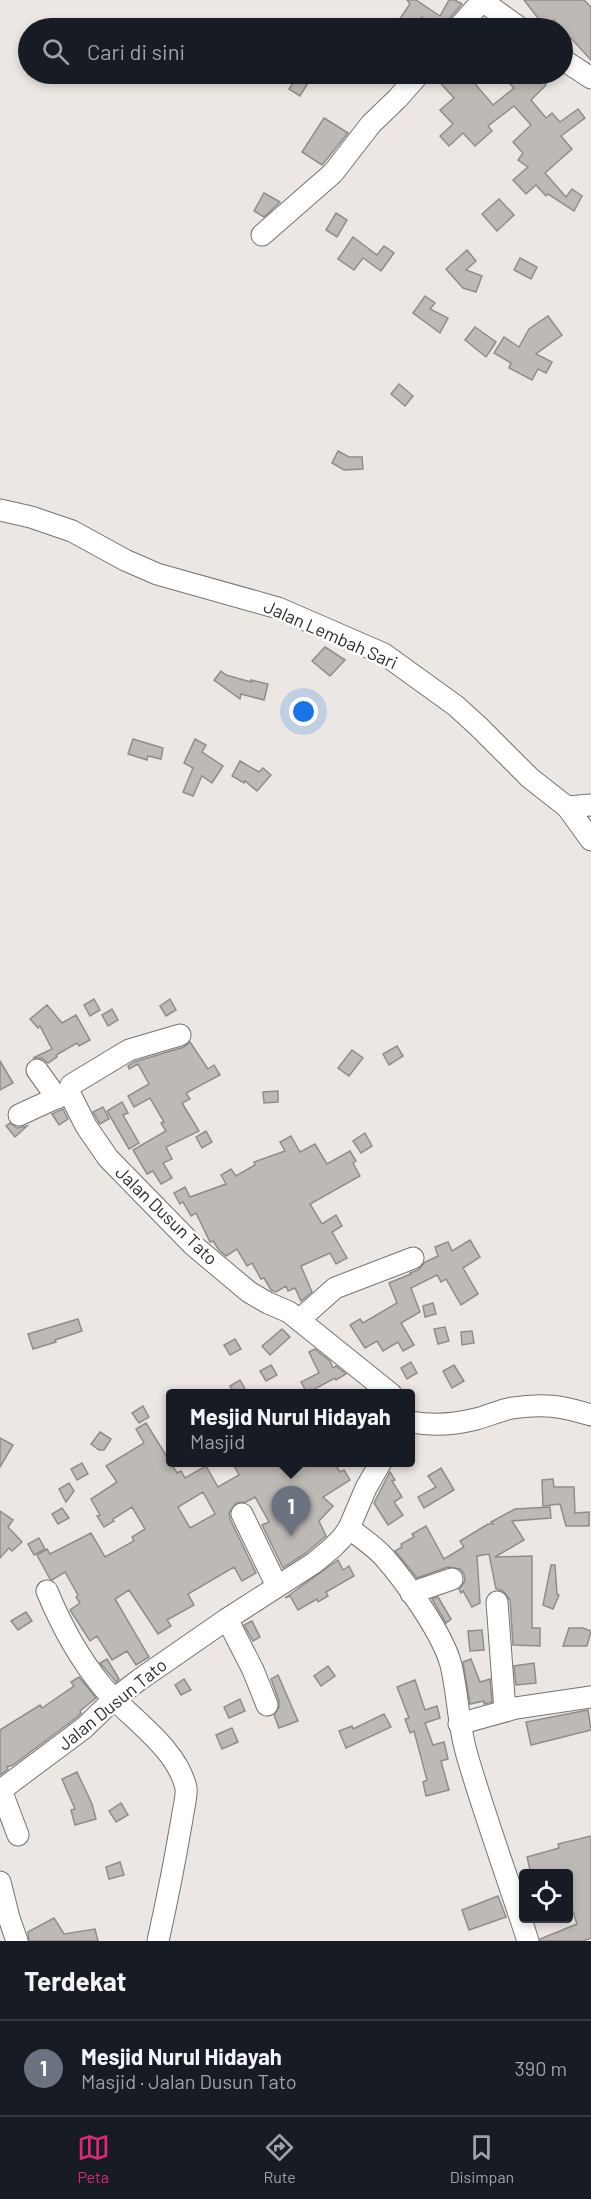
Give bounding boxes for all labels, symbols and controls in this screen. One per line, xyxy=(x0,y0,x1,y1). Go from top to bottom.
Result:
search box xyxy=(18,18,573,84)
icon: search xyxy=(39,35,72,68)
text: Cari di sini xyxy=(87,38,185,64)
street label: Jalan Lembah Sari xyxy=(261,595,401,673)
your location xyxy=(289,697,318,726)
street label: Jalan Dusun Tato xyxy=(111,1161,223,1269)
popup xyxy=(166,1389,415,1467)
text: Mesjid Nurul Hidayah xyxy=(190,1403,391,1429)
text: Masjid xyxy=(190,1429,245,1453)
pin: 1 xyxy=(272,1486,310,1536)
street label: Jalan Dusun Tato xyxy=(53,1653,171,1755)
map controls xyxy=(519,1869,573,1923)
button: locate xyxy=(519,1869,573,1923)
text: Terdekat xyxy=(24,1965,126,1996)
text: Mesjid Nurul Hidayah xyxy=(81,2043,282,2069)
text: 1 xyxy=(40,2056,47,2080)
text: 390 m xyxy=(514,2056,567,2080)
text: Masjid · Jalan Dusun Tato xyxy=(81,2069,297,2093)
tab: Peta xyxy=(77,2131,110,2186)
tab: Rute xyxy=(263,2131,296,2186)
tab: Disimpan xyxy=(450,2131,514,2186)

